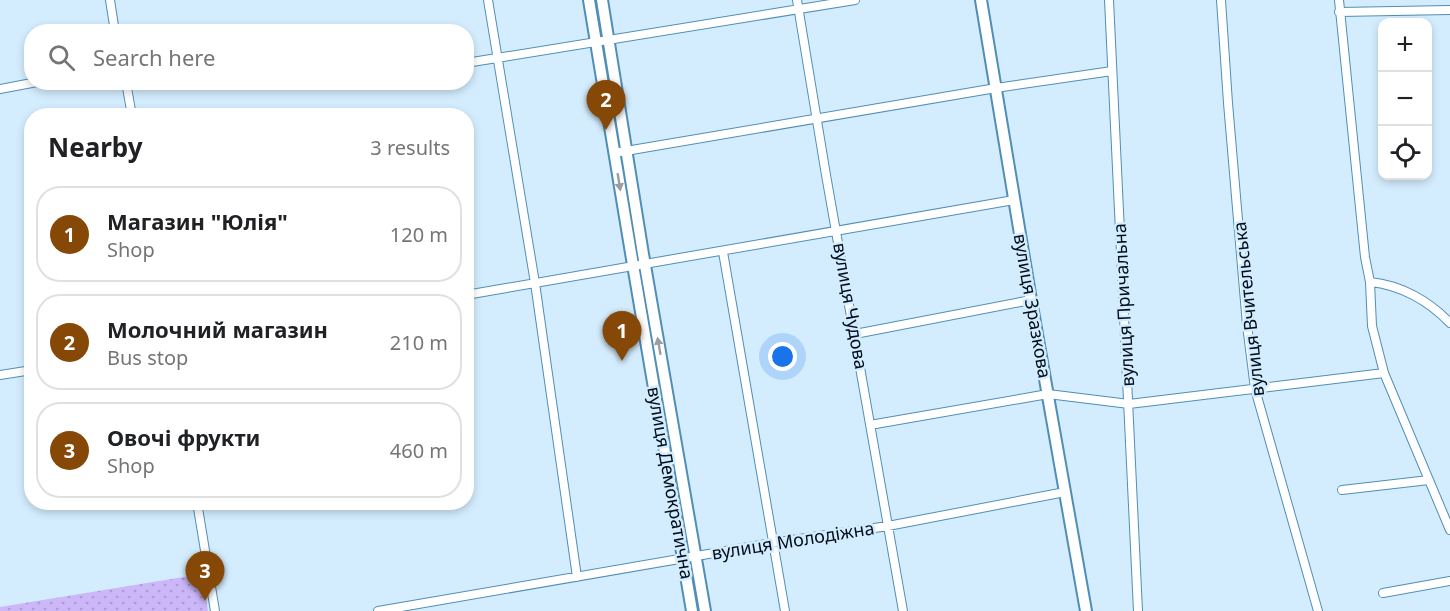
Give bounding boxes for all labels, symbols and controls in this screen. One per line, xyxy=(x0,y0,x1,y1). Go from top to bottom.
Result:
map controls xyxy=(1378,18,1432,180)
button: + xyxy=(1378,18,1432,72)
search box xyxy=(24,24,474,90)
icon: search xyxy=(45,41,78,74)
text: Search here xyxy=(93,42,215,72)
button: − xyxy=(1378,72,1432,126)
pin: 2 xyxy=(586,80,626,130)
button: locate xyxy=(1378,126,1432,180)
text: Nearby xyxy=(48,129,143,165)
text: 3 results xyxy=(370,134,450,161)
one-way arrow xyxy=(615,173,624,192)
text: Магазин "Юлія" xyxy=(107,206,288,236)
text: 1 xyxy=(64,221,75,248)
text: 120 m xyxy=(390,221,448,248)
street label: вулиця Вчительська xyxy=(1227,221,1269,398)
street label: вулиця Причальна xyxy=(1107,223,1139,387)
street label: вулиця Зразкова xyxy=(1008,232,1057,380)
text: Shop xyxy=(107,236,155,263)
street label: вулиця Чудова xyxy=(828,241,874,371)
pin: 1 xyxy=(602,312,642,361)
text: Молочний магазин xyxy=(107,314,328,344)
text: 2 xyxy=(64,329,75,356)
text: 210 m xyxy=(390,329,448,356)
one-way arrow xyxy=(654,337,663,356)
your location xyxy=(768,342,797,371)
text: Bus stop xyxy=(107,344,188,371)
street label: вулиця Демократична xyxy=(642,385,700,581)
text: Овочі фрукти xyxy=(107,422,260,452)
text: 3 xyxy=(64,437,75,464)
text: 460 m xyxy=(390,437,448,464)
text: Shop xyxy=(107,452,155,479)
street label: вулиця Молодіжна xyxy=(710,515,876,565)
pin: 3 xyxy=(186,552,224,601)

